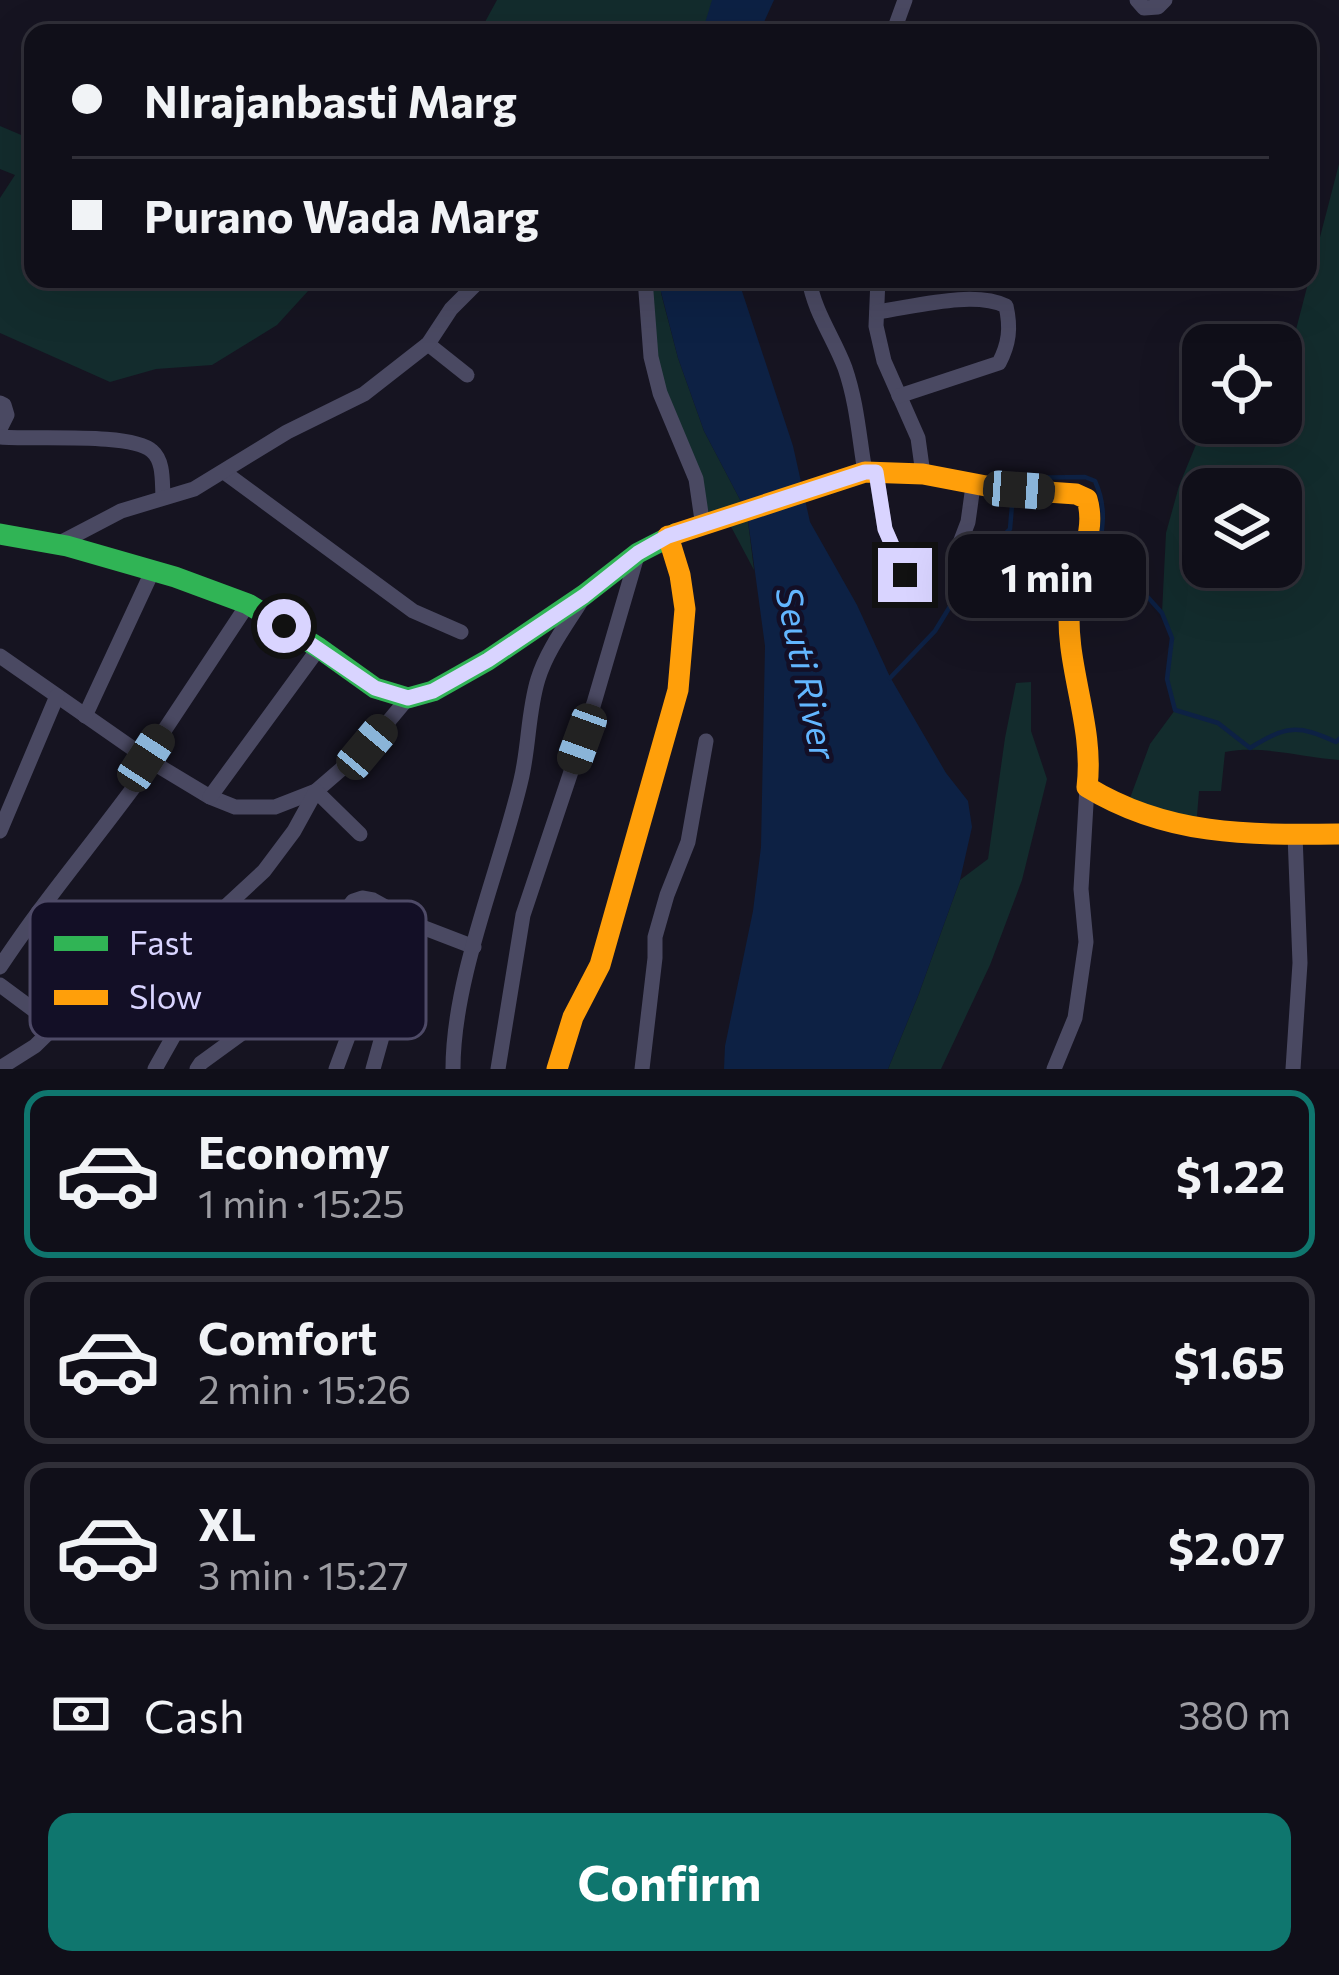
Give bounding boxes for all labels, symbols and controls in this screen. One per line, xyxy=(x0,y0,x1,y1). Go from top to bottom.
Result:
text: NIrajanbasti Marg xyxy=(144,72,517,127)
text: Purano Wada Marg xyxy=(144,187,539,242)
map controls xyxy=(1182,324,1302,588)
button: locate xyxy=(1182,324,1302,444)
button: layers xyxy=(1182,468,1302,588)
car xyxy=(982,470,1056,510)
callout: 1 min xyxy=(947,533,1145,617)
route end xyxy=(878,548,932,602)
text: 1 min xyxy=(1001,552,1093,600)
water label: Seuti River xyxy=(768,582,848,765)
route start xyxy=(257,599,311,653)
car xyxy=(553,699,611,779)
car xyxy=(330,708,404,786)
car xyxy=(111,718,181,798)
legend xyxy=(30,901,426,1039)
text: Fast xyxy=(129,921,193,962)
text: Slow xyxy=(129,975,202,1016)
icon: car xyxy=(54,1120,162,1228)
text: Economy xyxy=(198,1123,390,1178)
text: $1.22 xyxy=(1176,1147,1285,1202)
text: 1 min · 15:25 xyxy=(198,1178,405,1226)
icon: car xyxy=(54,1306,162,1414)
text: Comfort xyxy=(198,1309,377,1364)
text: $1.65 xyxy=(1174,1333,1285,1388)
text: 2 min · 15:26 xyxy=(198,1364,411,1412)
icon: car xyxy=(54,1492,162,1600)
text: XL xyxy=(198,1495,256,1550)
text: $2.07 xyxy=(1168,1519,1285,1574)
text: 3 min · 15:27 xyxy=(198,1550,409,1598)
icon: cash xyxy=(48,1681,114,1747)
text: Cash xyxy=(144,1687,245,1742)
text: 380 m xyxy=(1178,1690,1291,1738)
button: Confirm xyxy=(48,1813,1291,1951)

